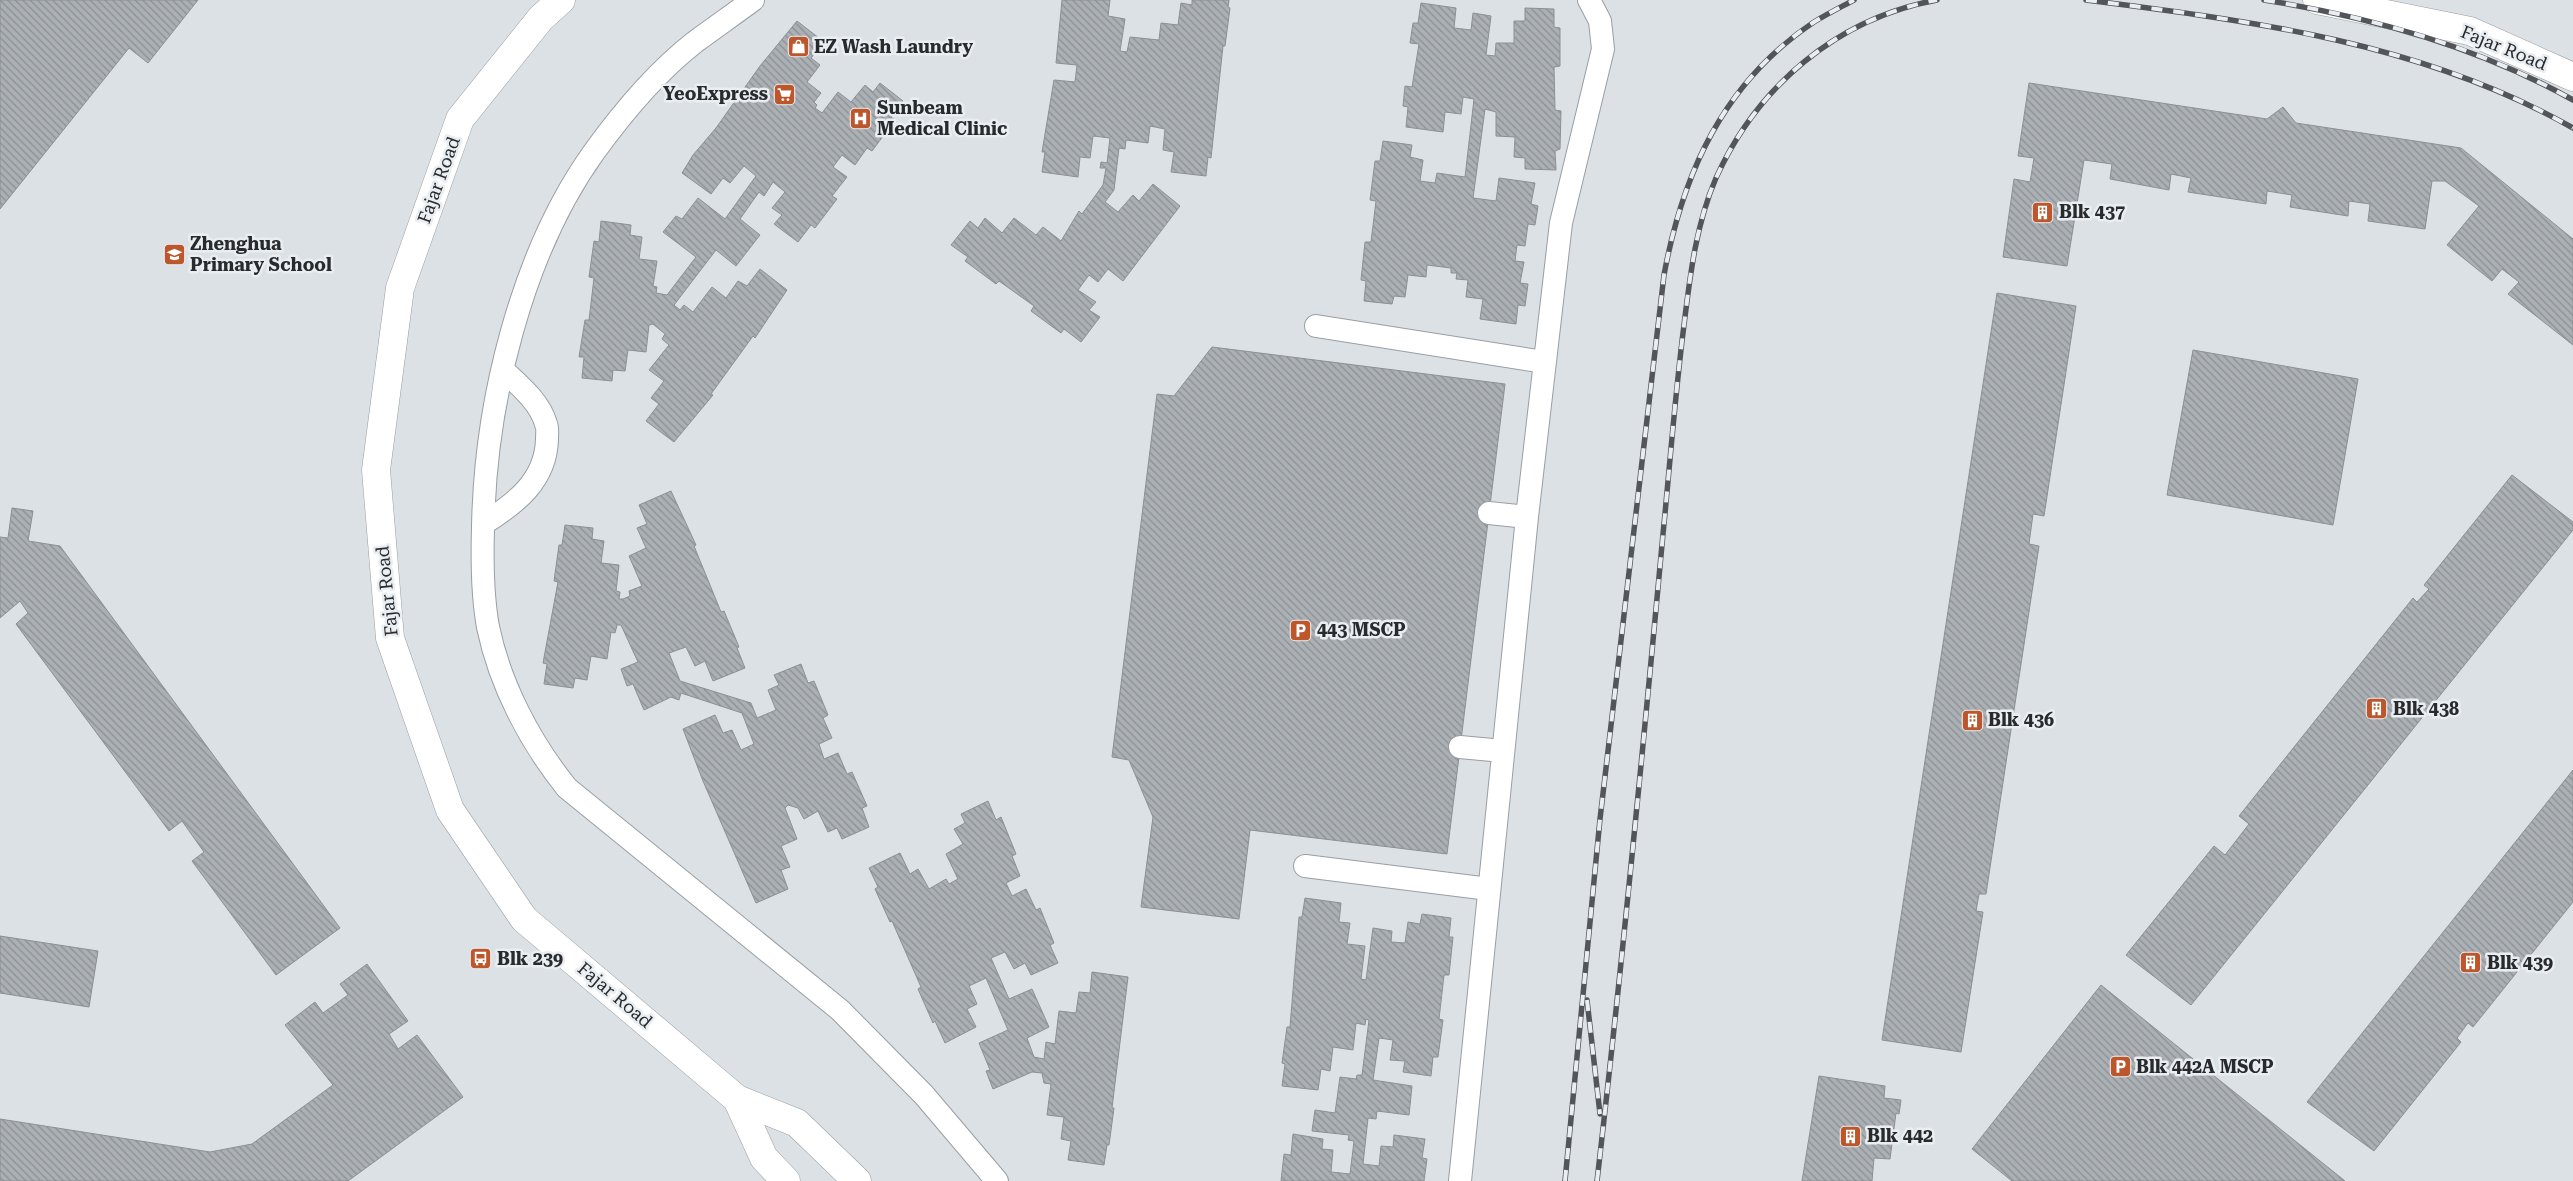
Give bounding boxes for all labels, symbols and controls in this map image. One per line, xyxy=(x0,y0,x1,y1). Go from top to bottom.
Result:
street label: Fajar Road xyxy=(2458,21,2551,74)
shop icon: EZ Wash Laundry xyxy=(786,35,810,59)
place label: EZ Wash Laundry xyxy=(814,36,973,57)
supermarket icon: YeoExpress xyxy=(772,82,796,106)
place label: YeoExpress xyxy=(663,83,768,104)
place label: Sunbeam Medical Clinic xyxy=(877,97,1007,139)
hospital icon: Sunbeam Medical Clinic xyxy=(849,106,873,130)
street label: Fajar Road xyxy=(413,133,464,226)
building icon: Blk 437 xyxy=(2031,200,2055,224)
place label: Blk 437 xyxy=(2059,201,2125,222)
place label: Zhenghua Primary School xyxy=(190,233,332,275)
school or university icon: Zhenghua Primary School xyxy=(162,242,186,266)
street label: Fajar Road xyxy=(371,544,402,637)
parking icon: 443 MSCP xyxy=(1289,618,1313,642)
place label: 443 MSCP xyxy=(1317,619,1406,640)
building icon: Blk 438 xyxy=(2365,697,2389,721)
place label: Blk 438 xyxy=(2393,698,2459,719)
building icon: Blk 436 xyxy=(1960,708,1984,732)
place label: Blk 436 xyxy=(1988,709,2054,730)
bus stop icon: Blk 239 xyxy=(469,947,493,971)
place label: Blk 239 xyxy=(497,948,563,969)
building icon: Blk 439 xyxy=(2459,951,2483,975)
place label: Blk 439 xyxy=(2487,952,2553,973)
street label: Fajar Road xyxy=(574,957,657,1032)
parking icon: Blk 442A MSCP xyxy=(2108,1055,2132,1079)
place label: Blk 442A MSCP xyxy=(2136,1056,2274,1077)
building icon: Blk 442 xyxy=(1839,1124,1863,1148)
place label: Blk 442 xyxy=(1867,1125,1933,1146)

